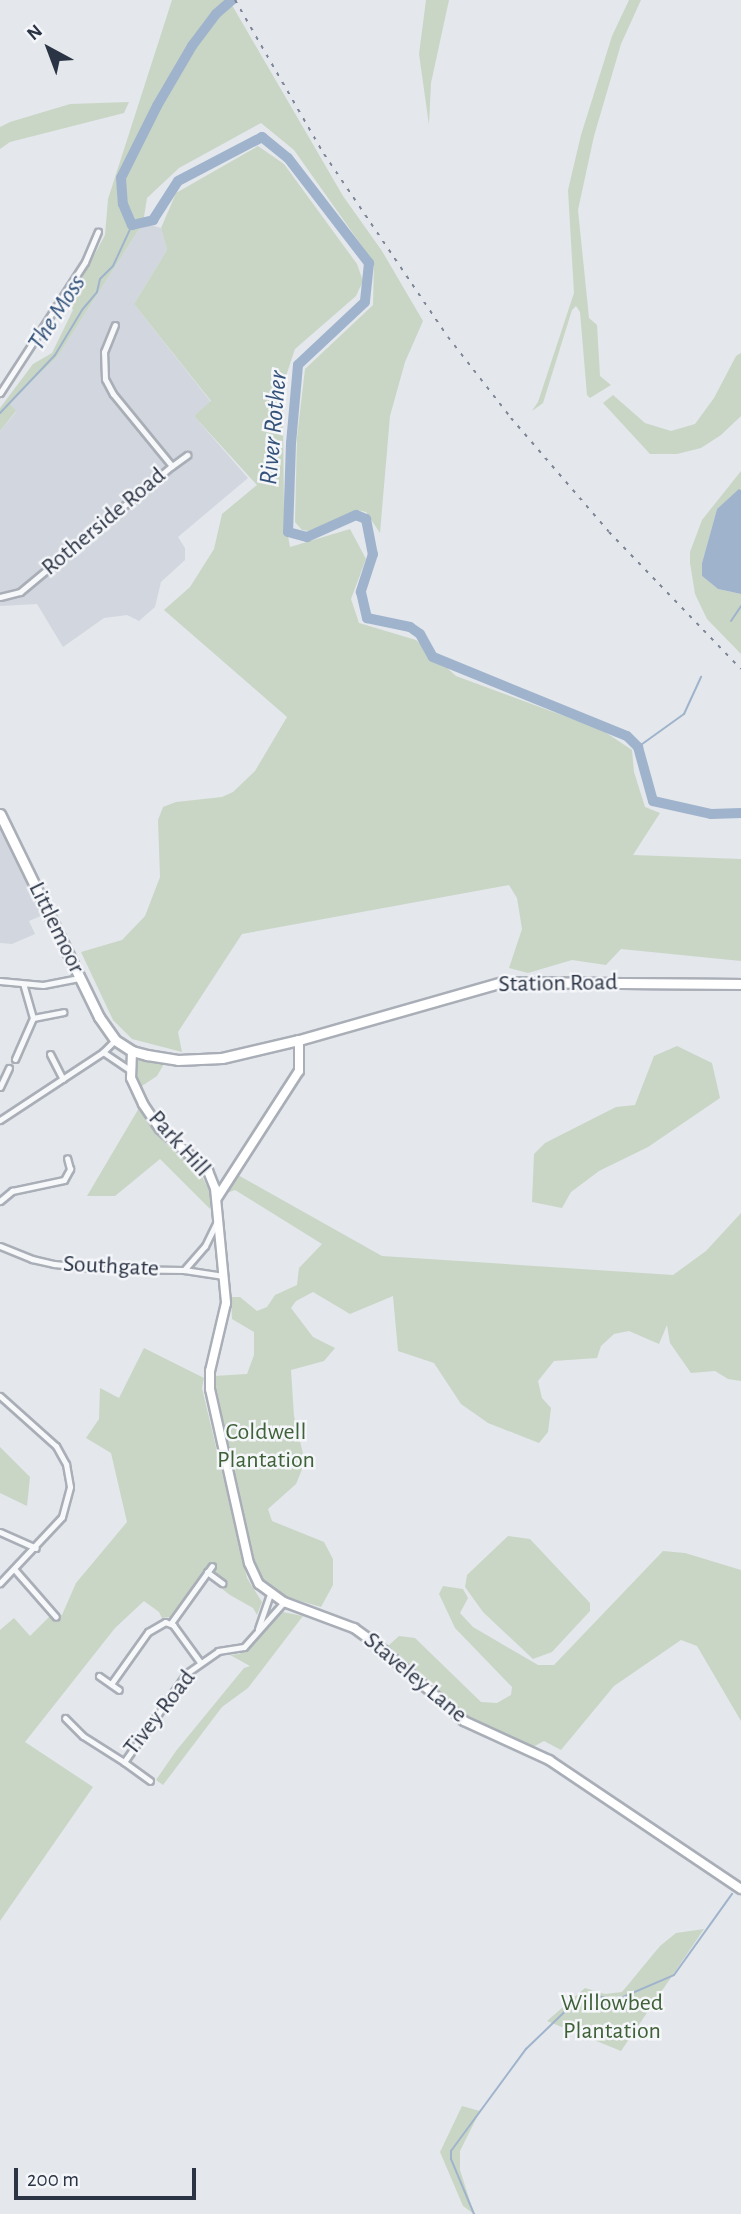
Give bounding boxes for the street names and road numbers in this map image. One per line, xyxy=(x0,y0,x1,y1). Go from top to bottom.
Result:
street label: Rotherside Road xyxy=(36,462,172,582)
street label: Littlemoor xyxy=(21,877,91,979)
street label: Station Road xyxy=(498,969,618,999)
street label: Park Hill xyxy=(142,1105,216,1183)
street label: Southgate xyxy=(62,1250,160,1284)
street label: Staveley Lane xyxy=(357,1626,473,1730)
street label: Tivey Road xyxy=(118,1665,202,1761)

